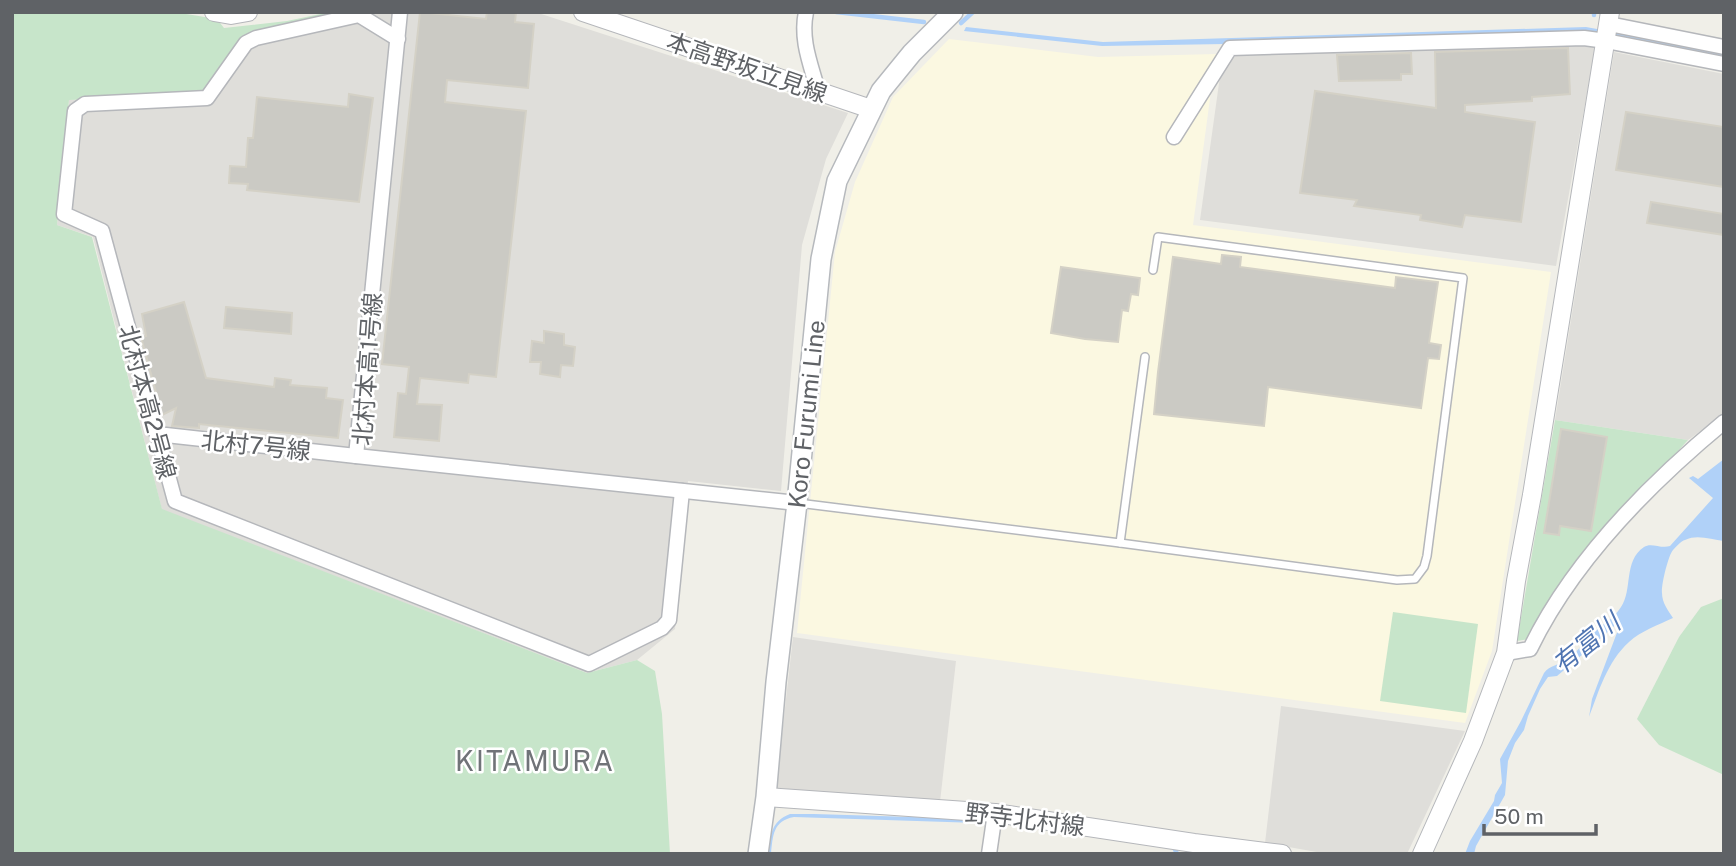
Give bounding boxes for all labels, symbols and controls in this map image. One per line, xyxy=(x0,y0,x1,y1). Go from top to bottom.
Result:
street label: 本高野坂立見線 xyxy=(663,26,831,108)
street label: 北村本高1号線 xyxy=(348,291,386,447)
street label: Koro Furumi Line xyxy=(782,318,830,510)
street label: 北村本高2号線 xyxy=(114,322,182,482)
street label: 北村7号線 xyxy=(200,425,312,465)
water label: 有富川 xyxy=(1546,605,1628,680)
district label: KITAMURA xyxy=(455,744,615,777)
scale bar xyxy=(1484,792,1596,836)
street label: 野寺北村線 xyxy=(964,798,1086,840)
text: 50 m xyxy=(1494,804,1544,829)

